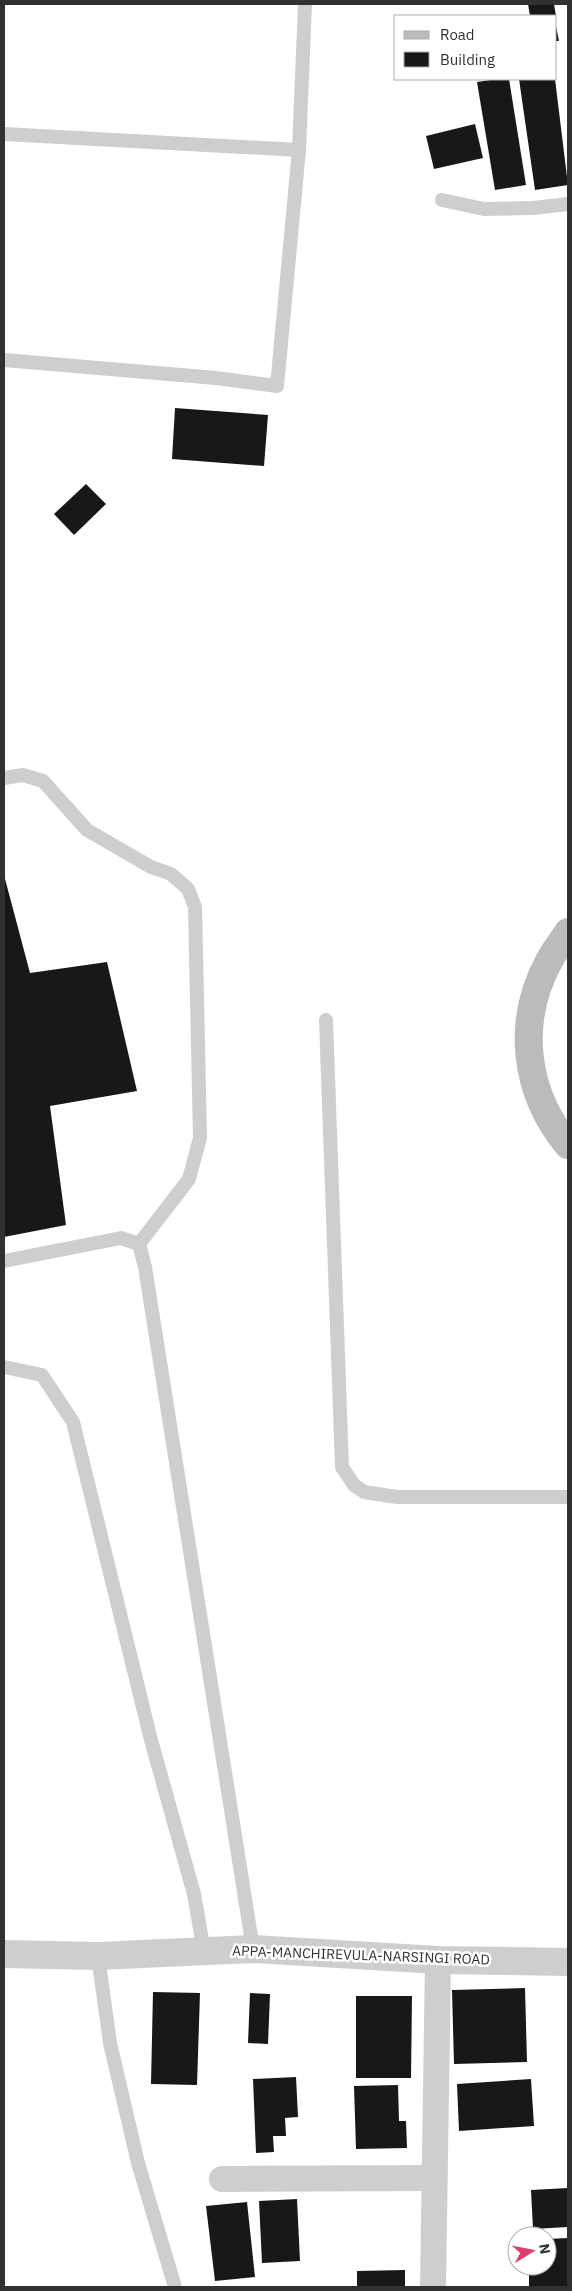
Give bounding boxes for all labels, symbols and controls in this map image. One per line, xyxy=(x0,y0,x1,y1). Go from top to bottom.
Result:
legend xyxy=(394,15,557,80)
text: Road xyxy=(440,25,475,44)
text: Building xyxy=(440,50,495,69)
street label: APPA-MANCHIREVULA-NARSINGI ROAD xyxy=(232,1942,490,1968)
north arrow xyxy=(507,2226,557,2276)
text: N xyxy=(535,2242,555,2255)

